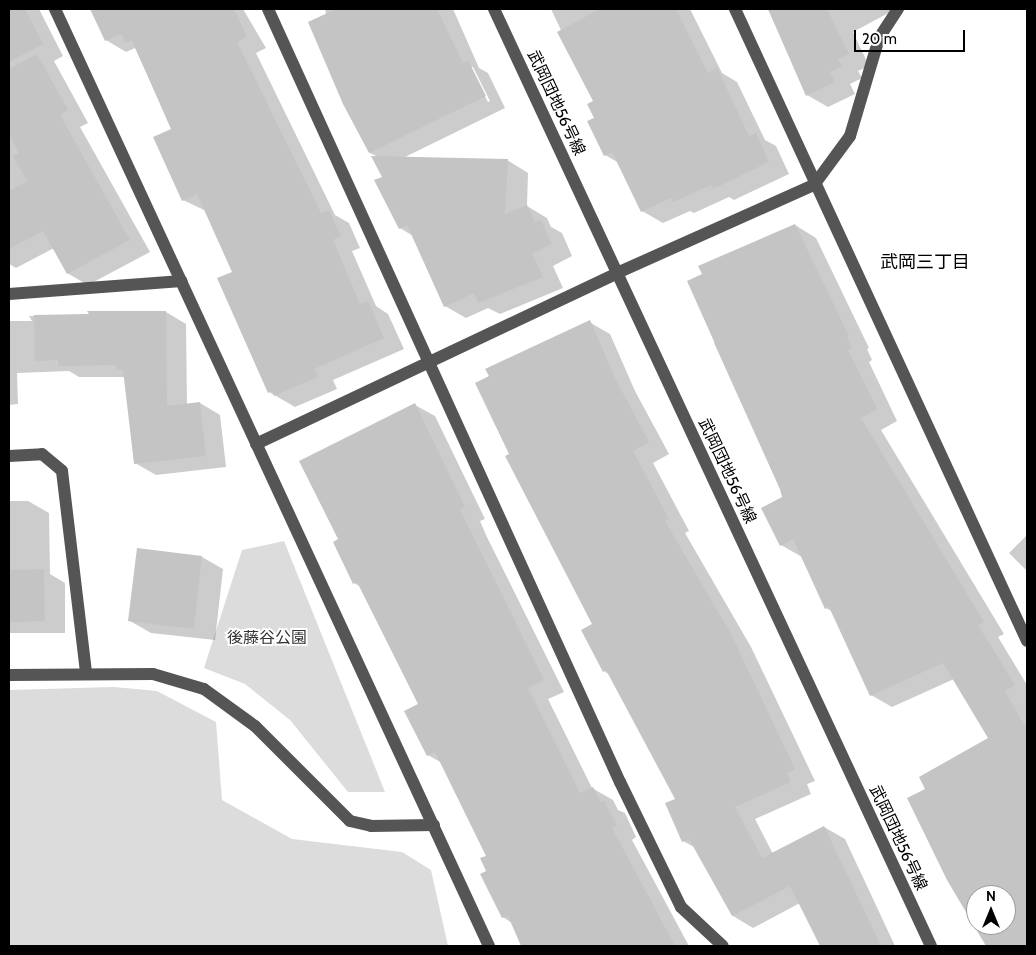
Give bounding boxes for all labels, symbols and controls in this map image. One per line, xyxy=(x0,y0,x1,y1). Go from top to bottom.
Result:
scale bar xyxy=(856,20,967,52)
text: 20 m xyxy=(862,30,897,48)
street label: 武岡団地56号線 xyxy=(523,47,589,159)
district label: 武岡三丁目 xyxy=(880,251,970,273)
street label: 武岡団地56号線 xyxy=(694,415,760,527)
park label: 後藤谷公園 xyxy=(227,628,307,648)
street label: 武岡団地56号線 xyxy=(865,782,931,894)
north arrow xyxy=(966,885,1016,935)
text: N xyxy=(986,887,996,905)

